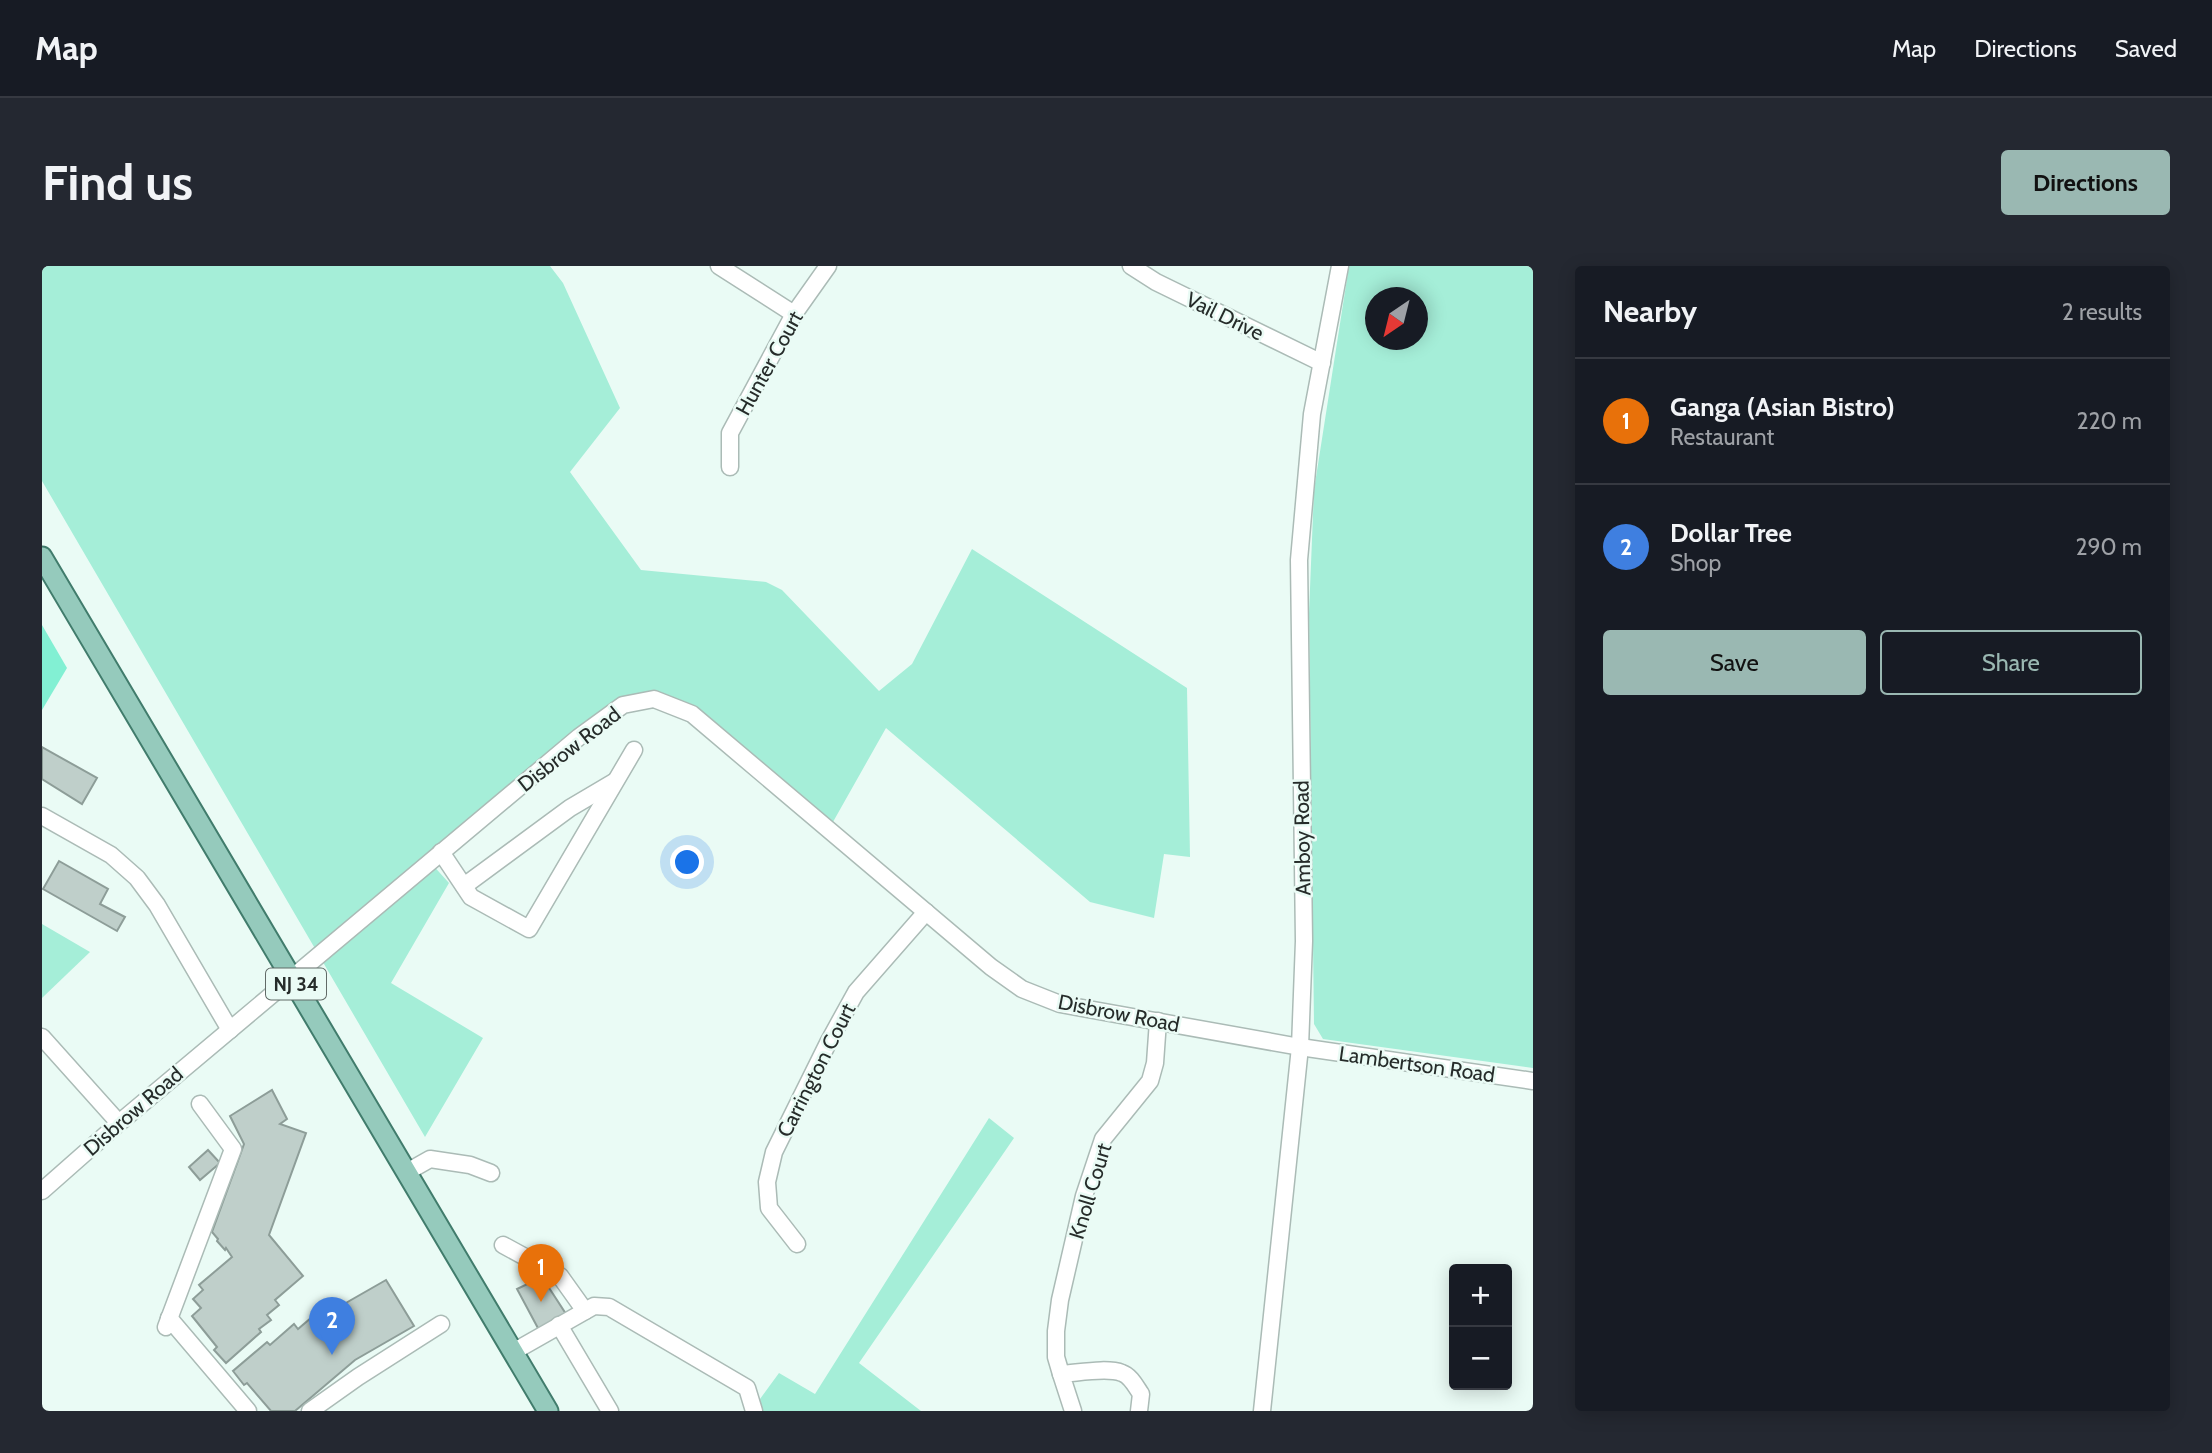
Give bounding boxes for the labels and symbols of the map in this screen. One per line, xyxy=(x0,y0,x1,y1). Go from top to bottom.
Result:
street label: Vail Drive xyxy=(1182,287,1268,346)
north arrow xyxy=(1365,287,1428,350)
street label: Hunter Court xyxy=(730,307,808,419)
street label: Disbrow Road xyxy=(513,701,625,797)
street label: Amboy Road xyxy=(1288,780,1316,896)
your location xyxy=(670,845,704,879)
road number: NJ 34 xyxy=(266,968,326,1000)
street label: Disbrow Road xyxy=(1056,989,1182,1037)
street label: Carrington Court xyxy=(772,999,860,1141)
street label: Lambertson Road xyxy=(1337,1041,1497,1087)
street label: Disbrow Road xyxy=(78,1061,188,1161)
street label: Knoll Court xyxy=(1064,1140,1116,1242)
pin: 1 xyxy=(518,1244,564,1302)
pin: 2 xyxy=(309,1297,355,1355)

